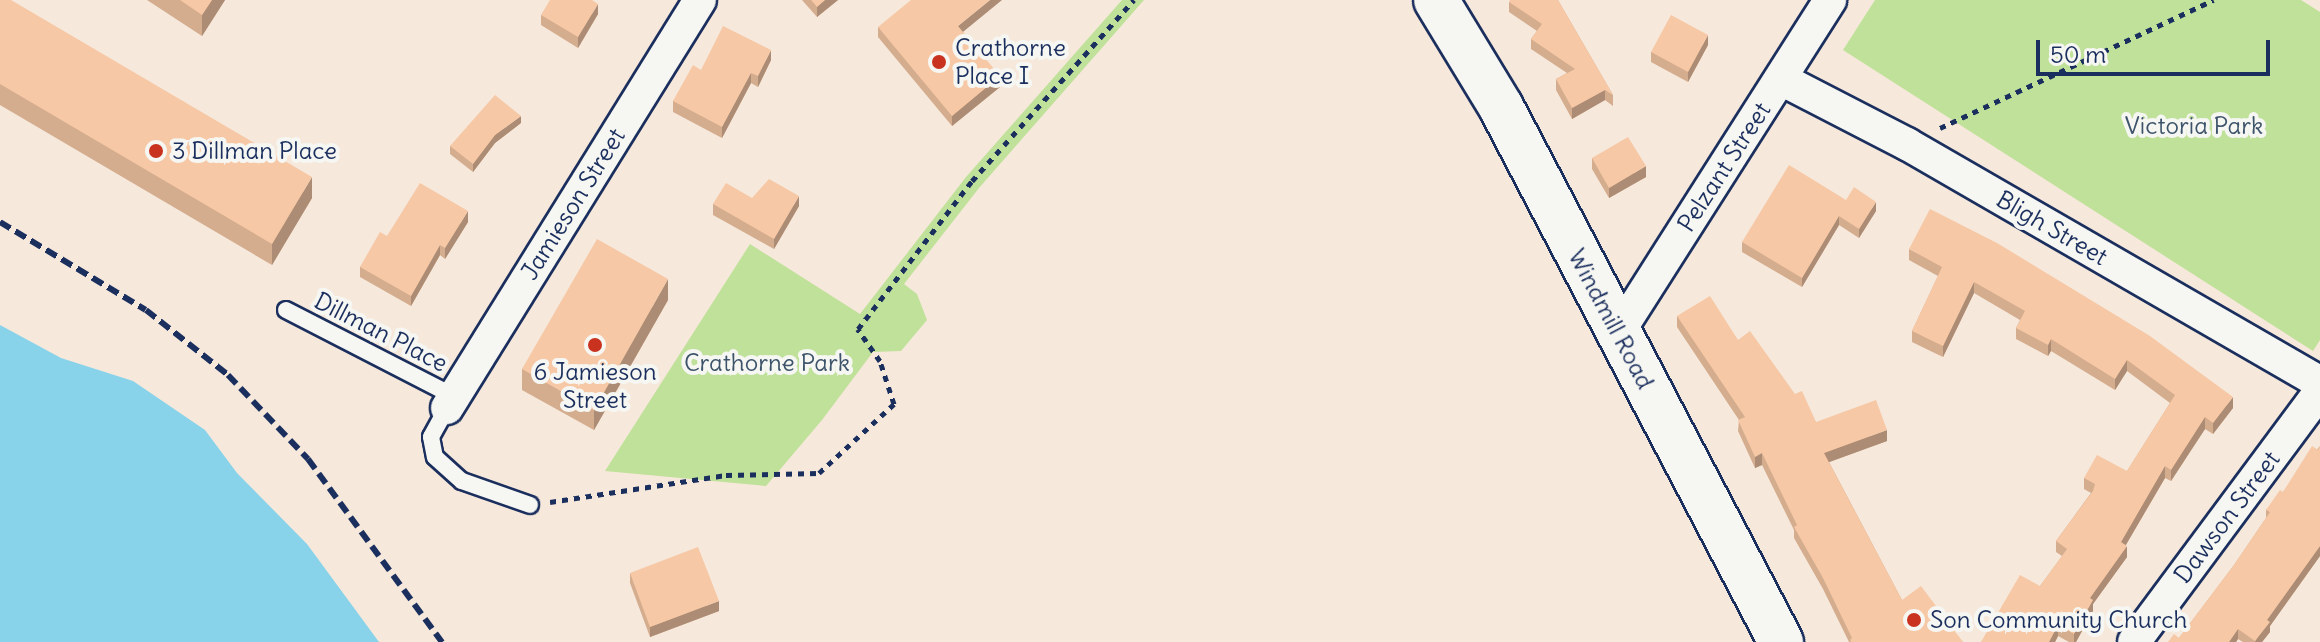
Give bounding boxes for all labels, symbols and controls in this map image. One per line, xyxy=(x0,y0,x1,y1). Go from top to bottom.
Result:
scale bar xyxy=(2040,24,2274,74)
place label: Crathorne Place I xyxy=(955,34,1066,90)
text: 50 m xyxy=(2050,39,2106,69)
marker: Crathorne Place I xyxy=(930,53,948,71)
street label: Pelzant Street xyxy=(1672,97,1776,237)
park label: Victoria Park xyxy=(2125,112,2263,140)
street label: Jamieson Street xyxy=(515,123,631,285)
place label: 3 Dillman Place xyxy=(172,137,337,165)
marker: 3 Dillman Place xyxy=(147,142,165,160)
street label: Bligh Street xyxy=(1991,185,2113,271)
street label: Windmill Road xyxy=(1562,244,1660,394)
street label: Dillman Place xyxy=(310,286,452,378)
marker: 6 Jamieson Street xyxy=(586,336,604,354)
park label: Crathorne Park xyxy=(684,349,850,377)
place label: 6 Jamieson Street xyxy=(533,358,657,414)
street label: Dawson Street xyxy=(2168,445,2286,589)
place label: Son Community Church xyxy=(1930,606,2187,634)
marker: Son Community Church xyxy=(1905,611,1923,629)

